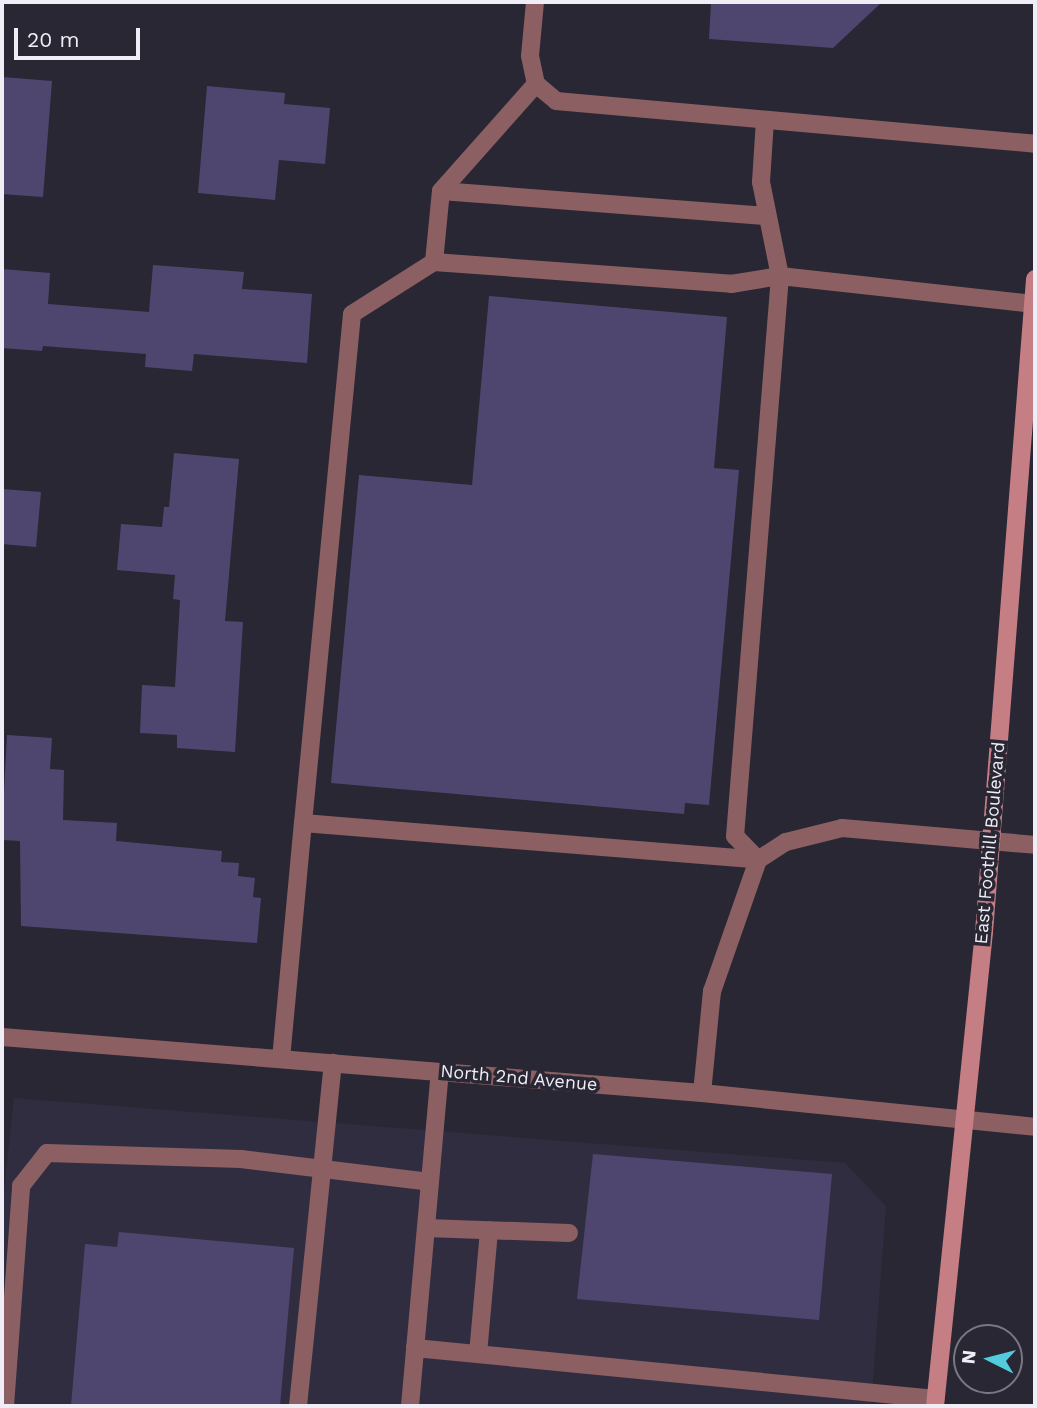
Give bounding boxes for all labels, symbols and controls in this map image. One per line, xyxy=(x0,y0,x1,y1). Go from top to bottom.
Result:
scale bar xyxy=(18,14,144,58)
text: 20 m xyxy=(27,27,79,52)
street label: East Foothill Boulevard xyxy=(970,741,1010,945)
street label: North 2nd Avenue xyxy=(439,1060,599,1096)
north arrow xyxy=(953,1324,1023,1394)
text: N xyxy=(956,1349,981,1365)

